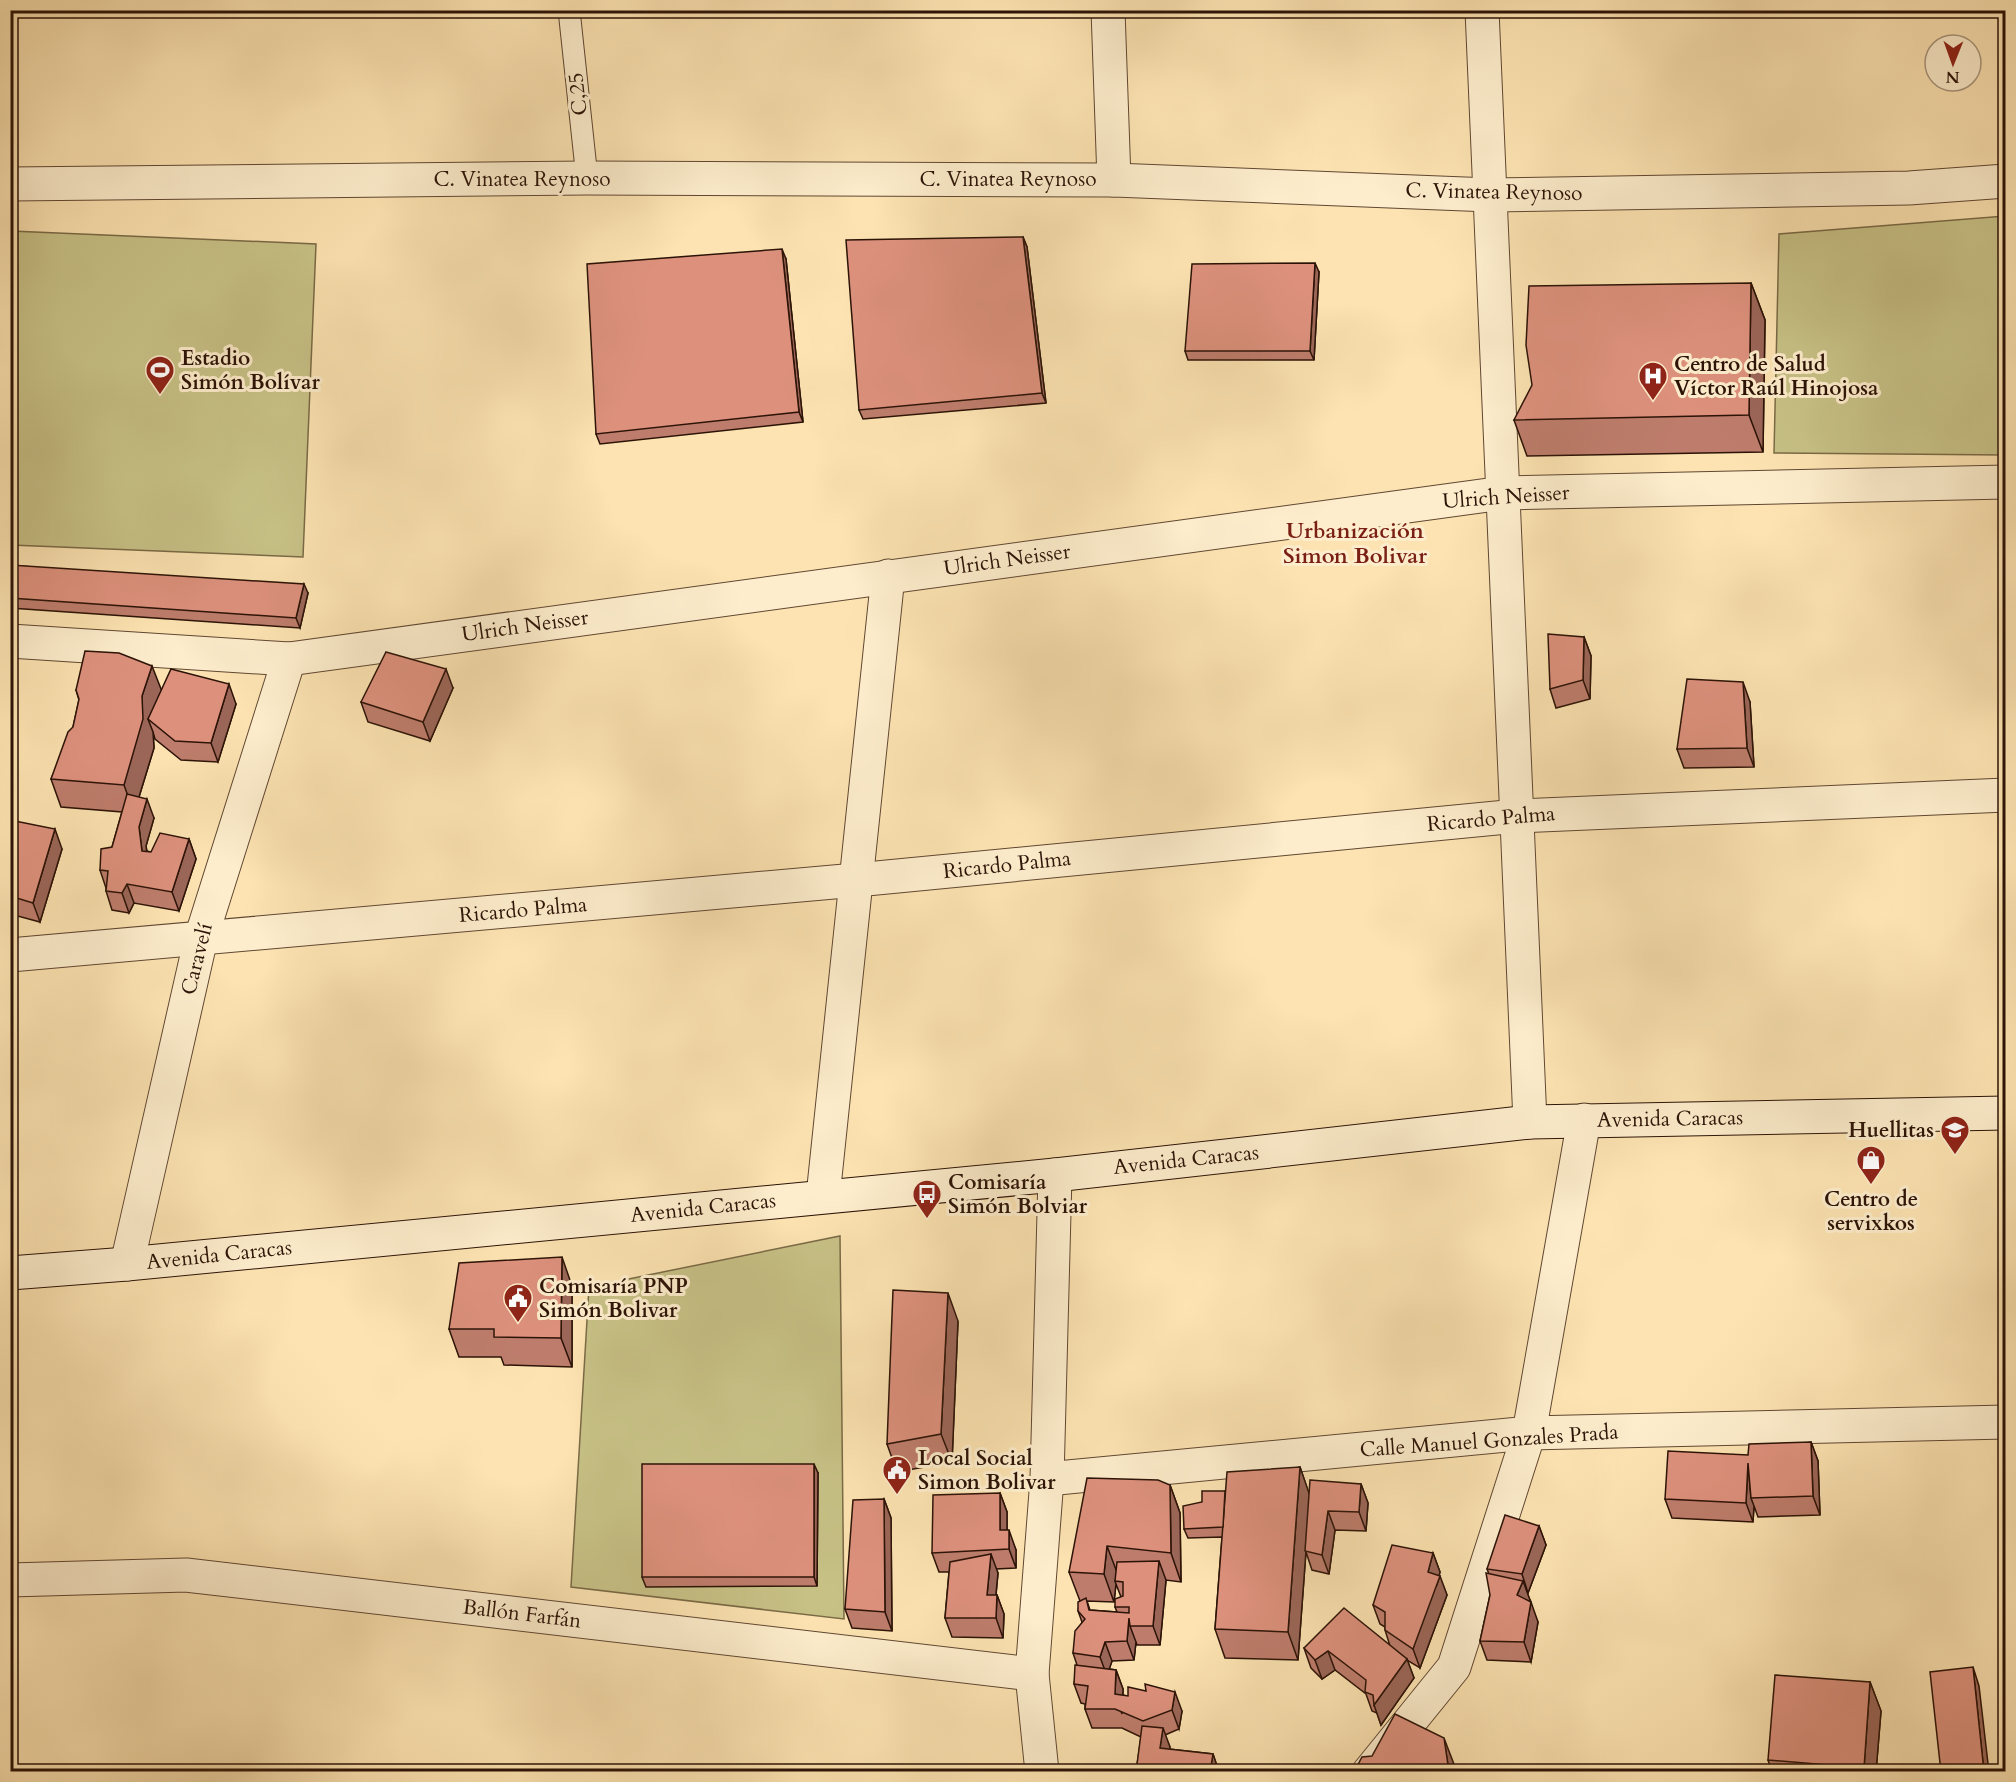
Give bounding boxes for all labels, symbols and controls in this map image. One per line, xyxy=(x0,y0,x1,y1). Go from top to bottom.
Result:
north arrow xyxy=(1923,33,1983,93)
text: N xyxy=(1946,66,1960,88)
street label: C,25 xyxy=(561,71,595,117)
street label: C. Vinatea Reynoso xyxy=(433,165,611,194)
street label: C. Vinatea Reynoso xyxy=(919,165,1097,194)
street label: C. Vinatea Reynoso xyxy=(1405,176,1583,208)
place label: Estadio Simón Bolívar xyxy=(181,344,320,397)
place label: Centro de Salud Víctor Raúl Hinojosa xyxy=(1674,350,1879,403)
sports icon: Estadio Simón Bolívar xyxy=(144,354,176,396)
hospital icon: Centro de Salud Víctor Raúl Hinojosa xyxy=(1637,360,1669,402)
street label: Ulrich Neisser xyxy=(1441,478,1571,516)
district label: Urbanización Simon Bolivar xyxy=(1283,516,1427,571)
street label: Ulrich Neisser xyxy=(942,537,1072,583)
street label: Ulrich Neisser xyxy=(460,603,590,649)
street label: Ricardo Palma xyxy=(1426,799,1556,839)
street label: Ricardo Palma xyxy=(942,844,1072,886)
street label: Ricardo Palma xyxy=(458,890,588,930)
street label: Caravelí xyxy=(174,920,220,998)
street label: Avenida Caracas xyxy=(1597,1103,1743,1135)
school or university icon: Huellitas xyxy=(1939,1114,1971,1156)
place label: Huellitas xyxy=(1848,1116,1934,1145)
street label: Avenida Caracas xyxy=(1112,1138,1260,1182)
shop icon: Centro de servixkos xyxy=(1855,1144,1887,1186)
place label: Comisaría Simón Bolviar xyxy=(948,1168,1088,1221)
bus stop icon: Comisaría Simón Bolviar xyxy=(911,1178,943,1220)
place label: Centro de servixkos xyxy=(1824,1185,1918,1238)
street label: Avenida Caracas xyxy=(629,1186,777,1230)
street label: Avenida Caracas xyxy=(145,1233,293,1277)
place label: Comisaría PNP Simón Bolivar xyxy=(539,1272,688,1325)
public building icon: Comisaría PNP Simón Bolivar xyxy=(502,1282,534,1324)
street label: Calle Manuel Gonzales Prada xyxy=(1359,1417,1619,1465)
place label: Local Social Simon Bolivar xyxy=(918,1444,1056,1497)
public building icon: Local Social Simon Bolivar xyxy=(881,1454,913,1496)
street label: Ballón Farfán xyxy=(461,1592,583,1636)

